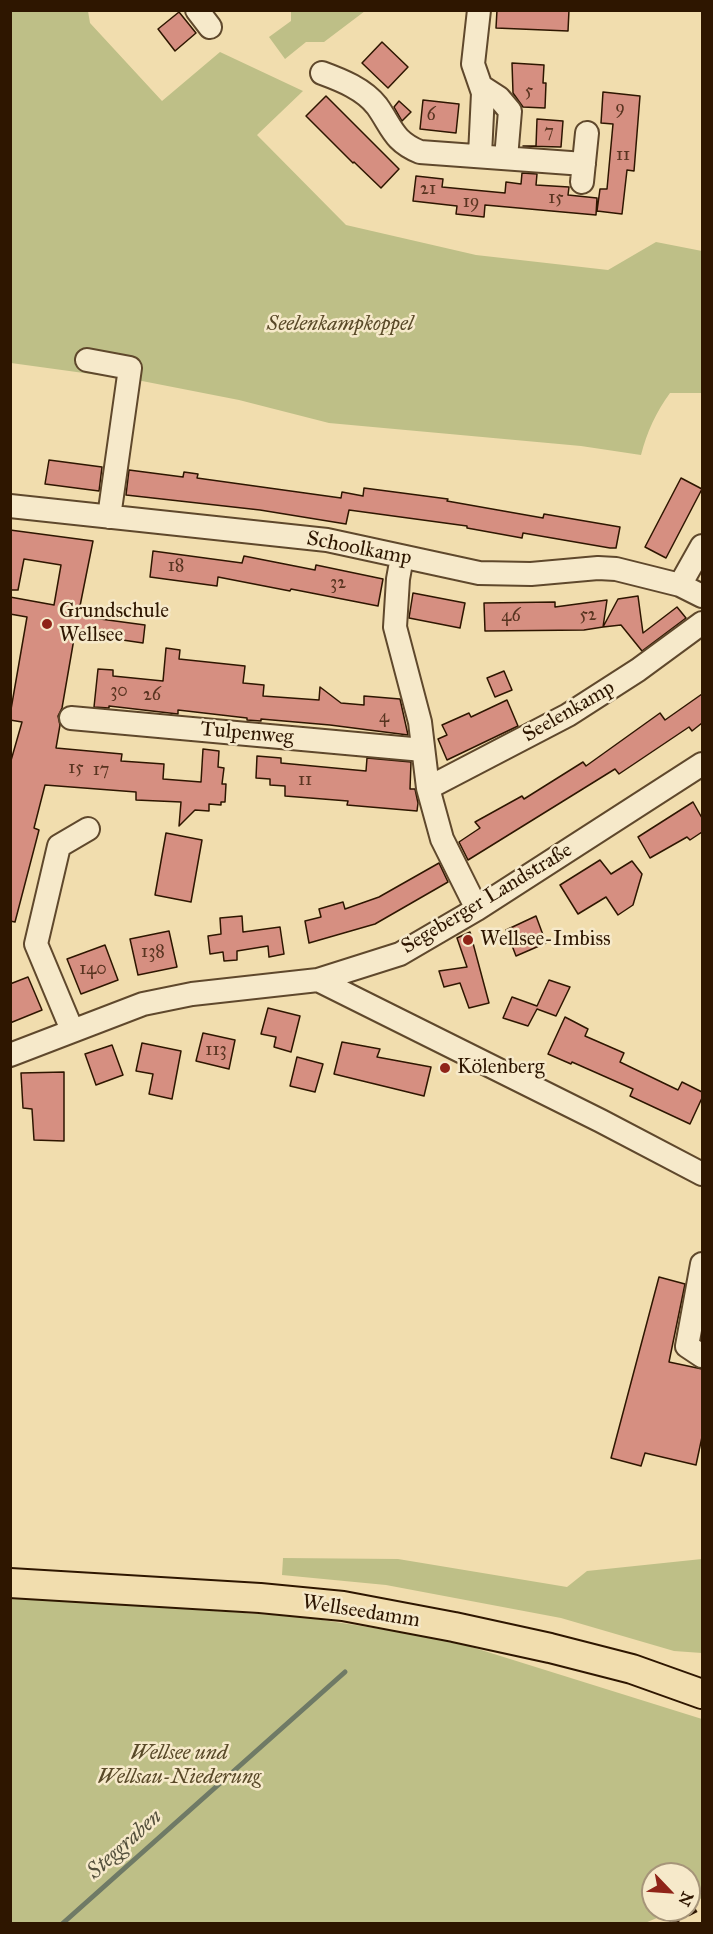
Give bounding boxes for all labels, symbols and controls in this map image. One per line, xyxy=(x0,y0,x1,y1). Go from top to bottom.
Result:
house number: 5 xyxy=(525,81,533,103)
house number: 9 xyxy=(615,98,625,120)
house number: 6 xyxy=(426,105,436,127)
house number: 7 xyxy=(544,122,554,144)
house number: 11 xyxy=(616,145,630,167)
house number: 21 xyxy=(420,179,436,201)
house number: 15 xyxy=(548,188,564,210)
house number: 19 xyxy=(463,192,479,214)
park label: Seelenkampkoppel xyxy=(267,312,413,338)
street label: Schoolkamp xyxy=(304,526,414,572)
house number: 18 xyxy=(168,556,184,578)
house number: 32 xyxy=(330,573,346,595)
place label: Grundschule Wellsee xyxy=(59,599,169,649)
house number: 52 xyxy=(579,605,597,627)
house number: 46 xyxy=(501,606,521,628)
marker: Grundschule Wellsee xyxy=(40,617,54,631)
street label: Seelenkamp xyxy=(519,676,619,748)
house number: 30 xyxy=(110,681,128,703)
house number: 26 xyxy=(143,685,161,707)
house number: 4 xyxy=(379,707,389,729)
street label: Tulpenweg xyxy=(199,717,295,751)
house number: 15 xyxy=(68,758,84,780)
house number: 17 xyxy=(93,760,109,782)
house number: 11 xyxy=(298,770,312,792)
street label: Segeberger Landstraße xyxy=(397,838,577,960)
place label: Wellsee-Imbiss xyxy=(480,927,611,953)
marker: Wellsee-Imbiss xyxy=(461,933,475,947)
house number: 138 xyxy=(141,942,165,964)
house number: 140 xyxy=(79,959,107,981)
house number: 113 xyxy=(205,1040,227,1062)
place label: Kölenberg xyxy=(457,1055,545,1081)
marker: Kölenberg xyxy=(438,1061,452,1075)
street label: Wellseedamm xyxy=(300,1590,422,1634)
park label: Wellsee und Wellsau-Niederung xyxy=(97,1741,261,1791)
water label: Steggraben xyxy=(82,1805,168,1885)
north arrow xyxy=(641,1862,701,1922)
text: N xyxy=(674,1889,697,1909)

